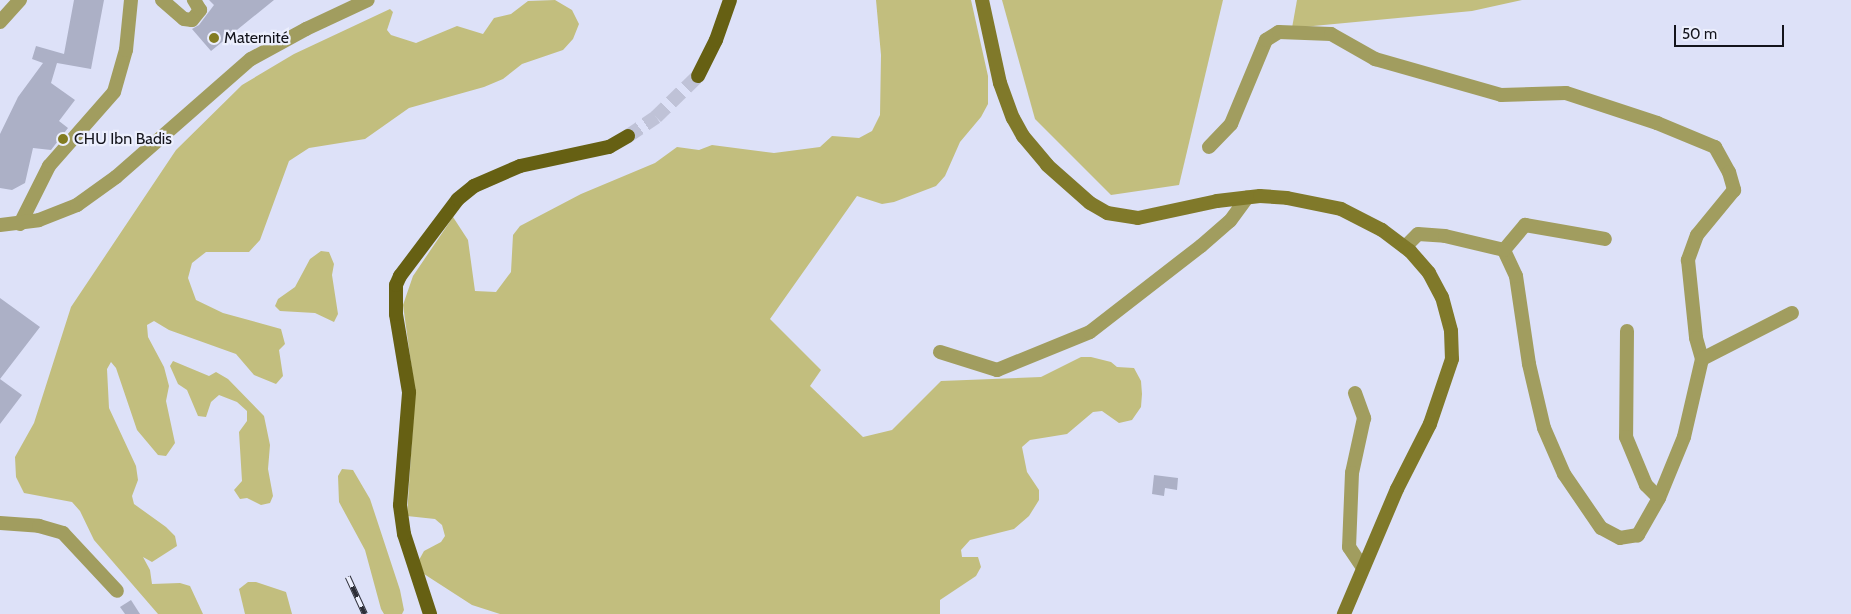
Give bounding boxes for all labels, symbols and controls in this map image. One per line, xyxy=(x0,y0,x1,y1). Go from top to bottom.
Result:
scale bar xyxy=(1676,15,1786,47)
text: 50 m xyxy=(1682,25,1717,43)
place label: Maternité xyxy=(224,28,289,48)
marker: Maternité xyxy=(208,32,220,44)
place label: CHU Ibn Badis xyxy=(74,129,172,149)
marker: CHU Ibn Badis xyxy=(56,132,70,146)

